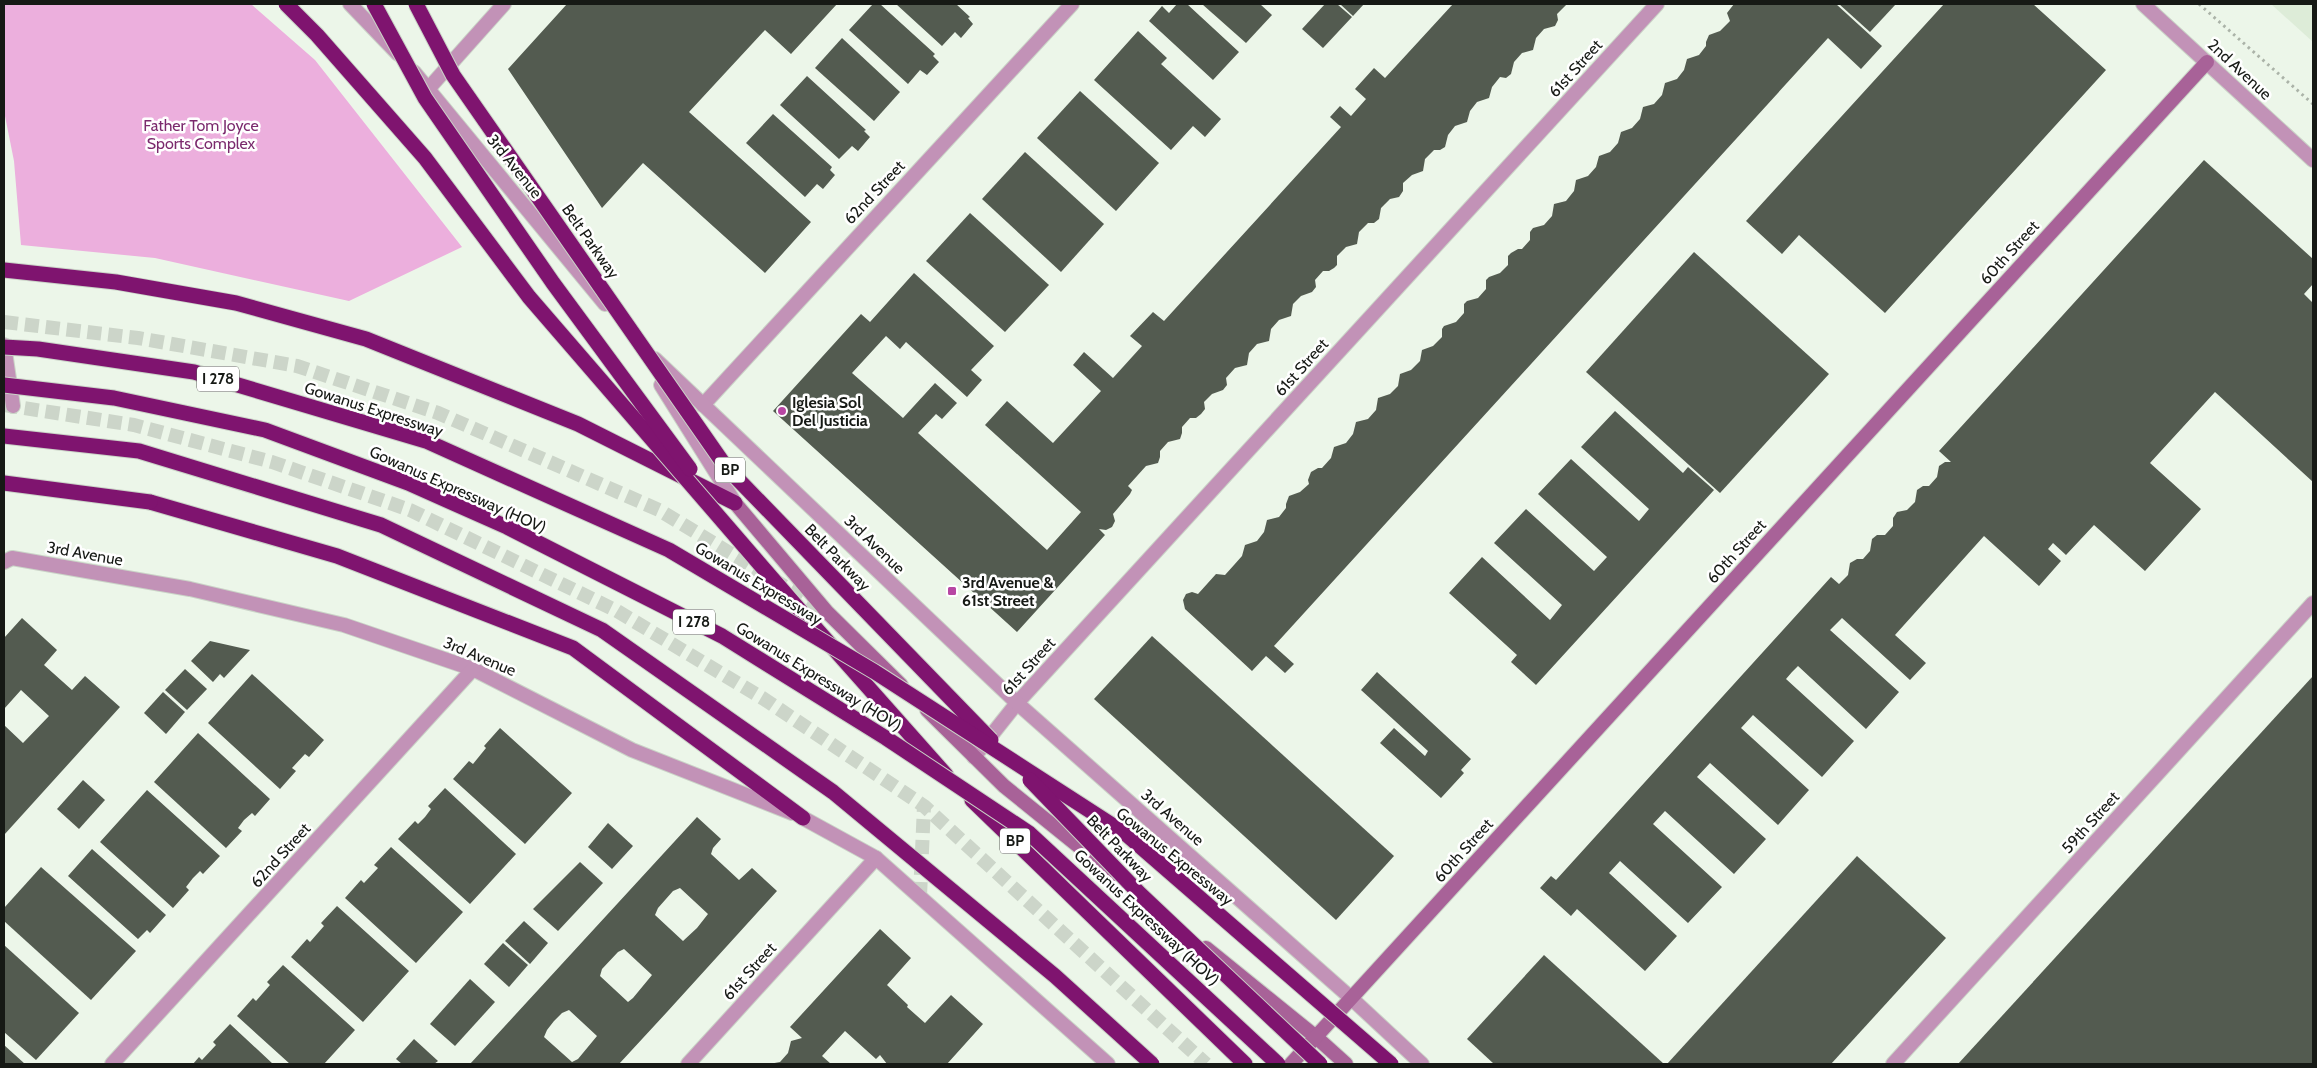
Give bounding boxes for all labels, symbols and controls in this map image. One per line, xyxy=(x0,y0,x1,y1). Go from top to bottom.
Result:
street label: 61st Street xyxy=(1545,35,1607,101)
street label: 2nd Avenue xyxy=(2204,35,2276,104)
park label: Father Tom Joyce Sports Complex xyxy=(143,116,259,153)
street label: 3rd Avenue xyxy=(483,131,546,202)
street label: 62nd Street xyxy=(840,156,909,228)
street label: Belt Parkway xyxy=(558,201,623,282)
street label: 60th Street xyxy=(1976,216,2043,288)
street label: 61st Street xyxy=(1271,334,1333,400)
road number: I 278 xyxy=(197,366,239,392)
street label: Gowanus Expressway xyxy=(302,378,446,441)
place label: Iglesia Sol Del Justicia xyxy=(792,393,868,430)
marker: Iglesia Sol Del Justicia xyxy=(776,405,788,417)
street label: Gowanus Expressway (HOV) xyxy=(367,442,549,537)
road number: BP xyxy=(715,458,745,482)
street label: 3rd Avenue xyxy=(840,511,909,578)
street label: 60th Street xyxy=(1703,515,1770,587)
street label: Belt Parkway xyxy=(801,520,874,595)
street label: 3rd Avenue xyxy=(45,537,124,570)
street label: Gowanus Expressway xyxy=(692,538,826,629)
place label: 3rd Avenue & 61st Street xyxy=(962,573,1053,610)
marker: 3rd Avenue & 61st Street xyxy=(946,585,958,597)
road number: I 278 xyxy=(673,610,715,634)
street label: Gowanus Expressway (HOV) xyxy=(733,618,905,735)
street label: 3rd Avenue xyxy=(441,633,519,680)
street label: 61st Street xyxy=(998,633,1060,699)
street label: 3rd Avenue xyxy=(1137,785,1208,850)
street label: 59th Street xyxy=(2058,787,2123,857)
street label: Gowanus Expressway xyxy=(1112,803,1237,909)
street label: Belt Parkway xyxy=(1083,811,1156,886)
street label: 60th Street xyxy=(1430,814,1497,886)
street label: 62nd Street xyxy=(247,819,315,891)
road number: BP xyxy=(1000,828,1030,854)
street label: Gowanus Expressway (HOV) xyxy=(1070,845,1223,990)
street label: 61st Street xyxy=(719,938,781,1004)

